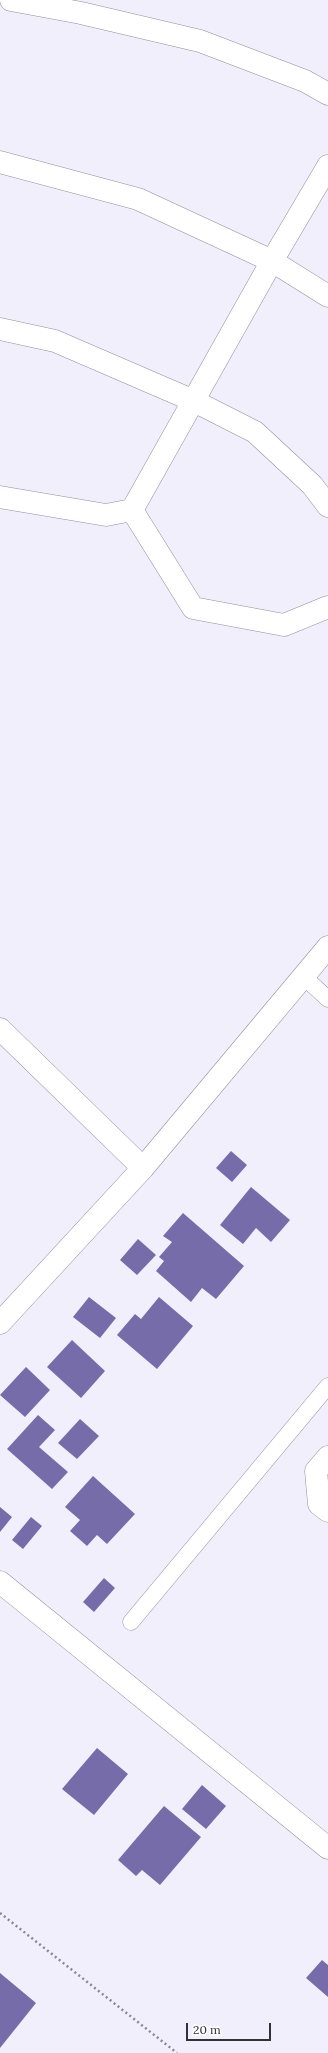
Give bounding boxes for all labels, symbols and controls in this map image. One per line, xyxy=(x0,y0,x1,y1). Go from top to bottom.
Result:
scale bar xyxy=(188,2015,273,2041)
text: 20 m xyxy=(193,2022,221,2037)

